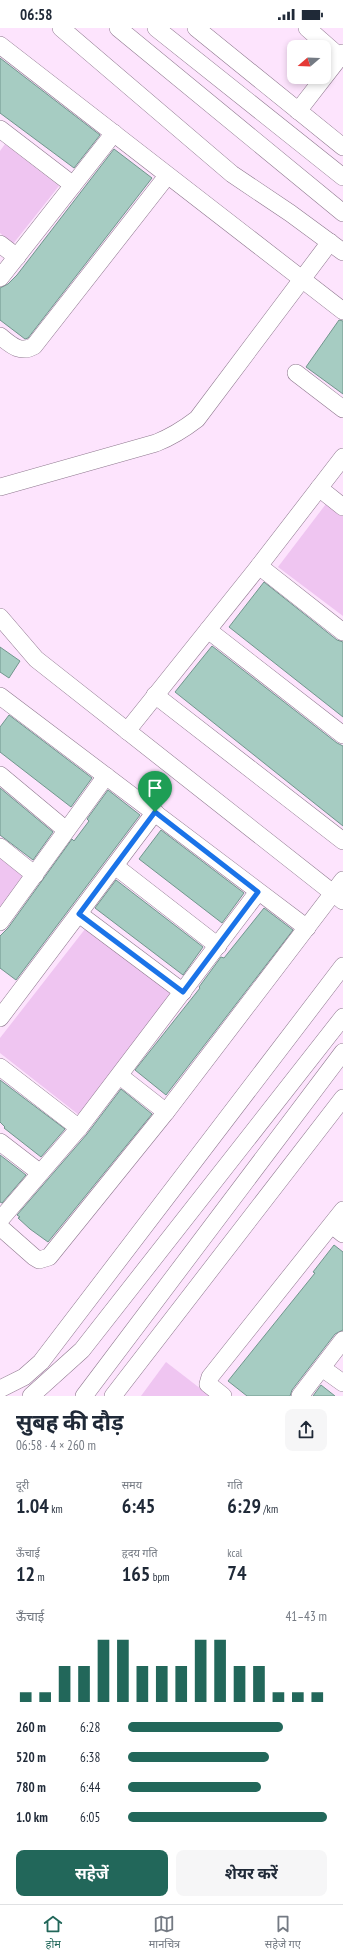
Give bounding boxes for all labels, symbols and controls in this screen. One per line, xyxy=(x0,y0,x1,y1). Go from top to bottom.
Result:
text: 06:58 xyxy=(20,5,52,24)
north arrow xyxy=(287,40,331,84)
map controls xyxy=(287,40,331,84)
pin xyxy=(138,771,172,812)
icon: arrive xyxy=(144,777,166,799)
text: सुबह की दौड़ xyxy=(16,1408,123,1436)
button: share xyxy=(285,1409,327,1451)
text: 06:58 · 4 × 260 m xyxy=(16,1437,96,1454)
text: दूरी xyxy=(16,1478,29,1492)
text: समय xyxy=(122,1478,142,1492)
text: गति xyxy=(227,1478,243,1492)
text: 1.04 xyxy=(16,1493,49,1519)
text: 6:45 xyxy=(122,1493,155,1519)
text: 6:29 xyxy=(227,1493,261,1519)
text: km xyxy=(49,1502,63,1516)
text: /km xyxy=(261,1502,278,1516)
text: ऊँचाई xyxy=(16,1546,40,1560)
text: हृदय गति xyxy=(122,1546,158,1560)
text: kcal xyxy=(227,1546,242,1560)
text: 74 xyxy=(227,1560,246,1586)
text: 12 xyxy=(16,1561,35,1587)
text: 165 xyxy=(122,1561,150,1587)
text: m xyxy=(35,1570,45,1584)
text: bpm xyxy=(150,1570,169,1584)
text: ऊँचाई xyxy=(16,1608,44,1625)
text: 41–43 m xyxy=(285,1608,327,1625)
text: 260 m xyxy=(16,1719,46,1736)
text: 6:28 xyxy=(80,1719,100,1736)
text: 520 m xyxy=(16,1749,46,1766)
text: 6:38 xyxy=(80,1749,100,1766)
text: 780 m xyxy=(16,1779,46,1796)
text: 6:44 xyxy=(80,1779,100,1796)
text: 1.0 km xyxy=(16,1809,48,1826)
text: 6:05 xyxy=(80,1809,100,1826)
button: सहेजें xyxy=(16,1850,168,1896)
button: शेयर करें xyxy=(176,1850,327,1896)
tab: होम xyxy=(42,1913,64,1952)
tab: मानचित्र xyxy=(149,1913,180,1952)
tab: सहेजे गए xyxy=(265,1913,301,1952)

